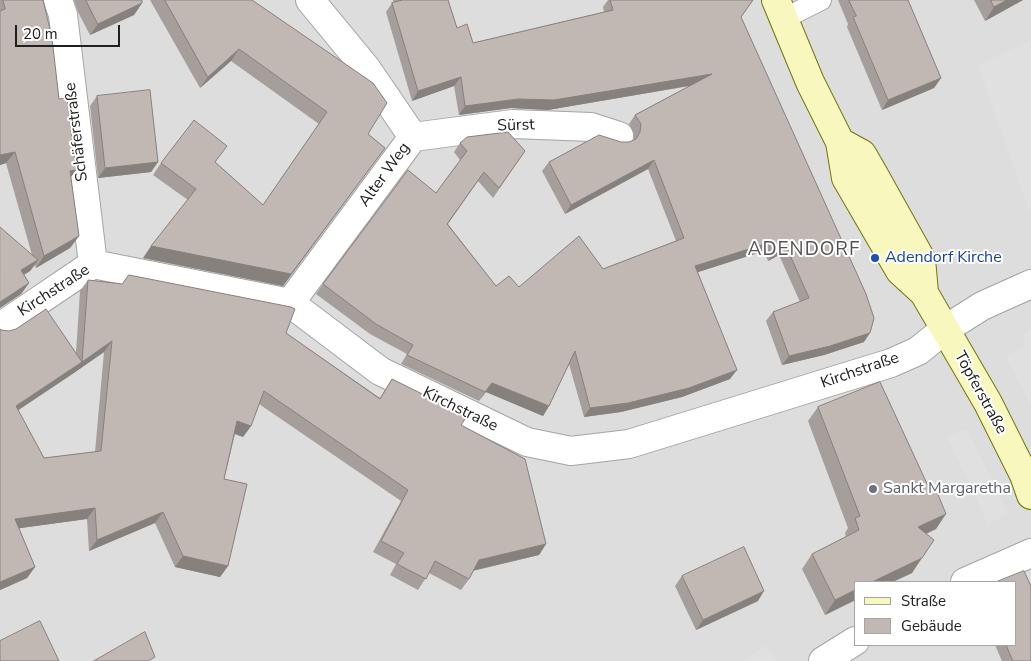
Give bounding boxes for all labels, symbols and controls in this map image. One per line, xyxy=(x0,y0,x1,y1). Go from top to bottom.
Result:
scale bar xyxy=(18,15,122,47)
text: 20 m xyxy=(23,24,58,44)
street label: Schäferstraße xyxy=(61,81,93,183)
street label: Sürst xyxy=(497,116,535,136)
street label: Alter Weg xyxy=(355,139,415,211)
district label: ADENDORF xyxy=(747,239,861,261)
place label: Adendorf Kirche xyxy=(885,248,1002,268)
marker: Adendorf Kirche xyxy=(869,252,881,264)
street label: Kirchstraße xyxy=(15,261,93,321)
street label: Töpferstraße xyxy=(949,348,1011,438)
street label: Kirchstraße xyxy=(818,349,902,393)
street label: Kirchstraße xyxy=(419,384,501,436)
place label: Sankt Margaretha xyxy=(883,479,1011,499)
marker: Sankt Margaretha xyxy=(867,483,879,495)
legend xyxy=(854,581,1016,646)
text: Straße xyxy=(901,591,946,611)
text: Gebäude xyxy=(901,616,962,636)

